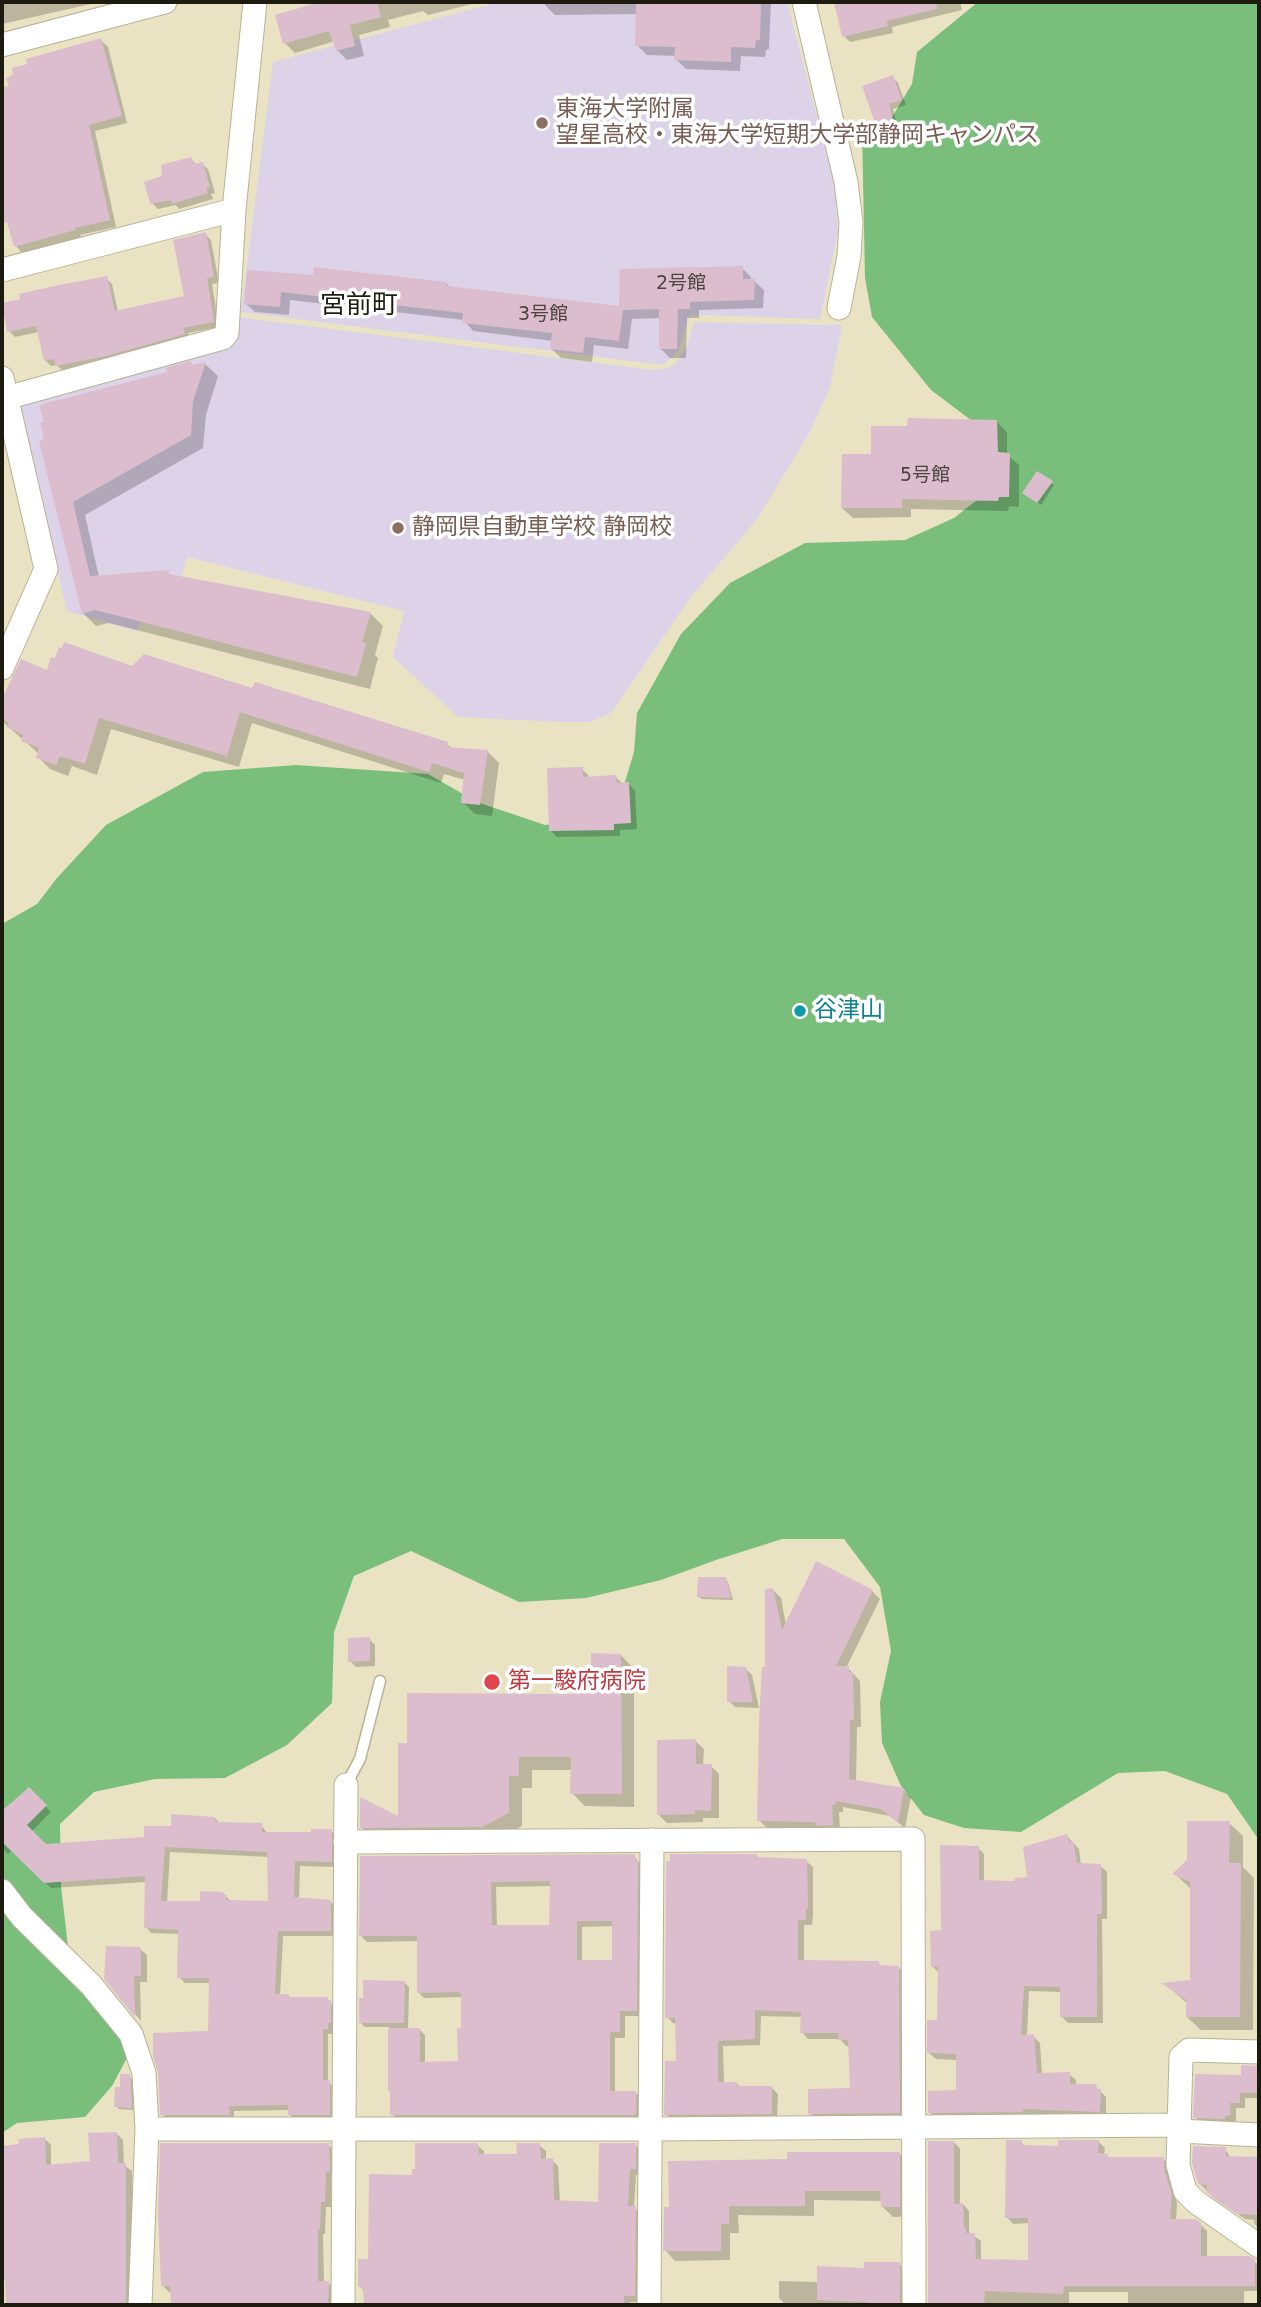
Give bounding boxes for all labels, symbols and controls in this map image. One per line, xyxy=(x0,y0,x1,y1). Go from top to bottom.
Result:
place label: 東海大学附属 望星高校・東海大学短期大学部静岡キャンパス xyxy=(556,96,1039,150)
marker: 東海大学附属 望星高校・東海大学短期大学部静岡キャンパス xyxy=(534,115,550,131)
house number: 2号館 xyxy=(656,273,706,295)
district label: 宮前町 xyxy=(320,290,398,322)
house number: 3号館 xyxy=(518,304,568,326)
house number: 5号館 xyxy=(900,465,950,487)
place label: 静岡県自動車学校 静岡校 xyxy=(412,514,672,542)
marker: 静岡県自動車学校 静岡校 xyxy=(390,520,406,536)
place label: 谷津山 xyxy=(814,997,883,1025)
marker: 谷津山 xyxy=(792,1003,808,1019)
place label: 第一駿府病院 xyxy=(508,1668,646,1696)
marker: 第一駿府病院 xyxy=(482,1672,502,1692)

